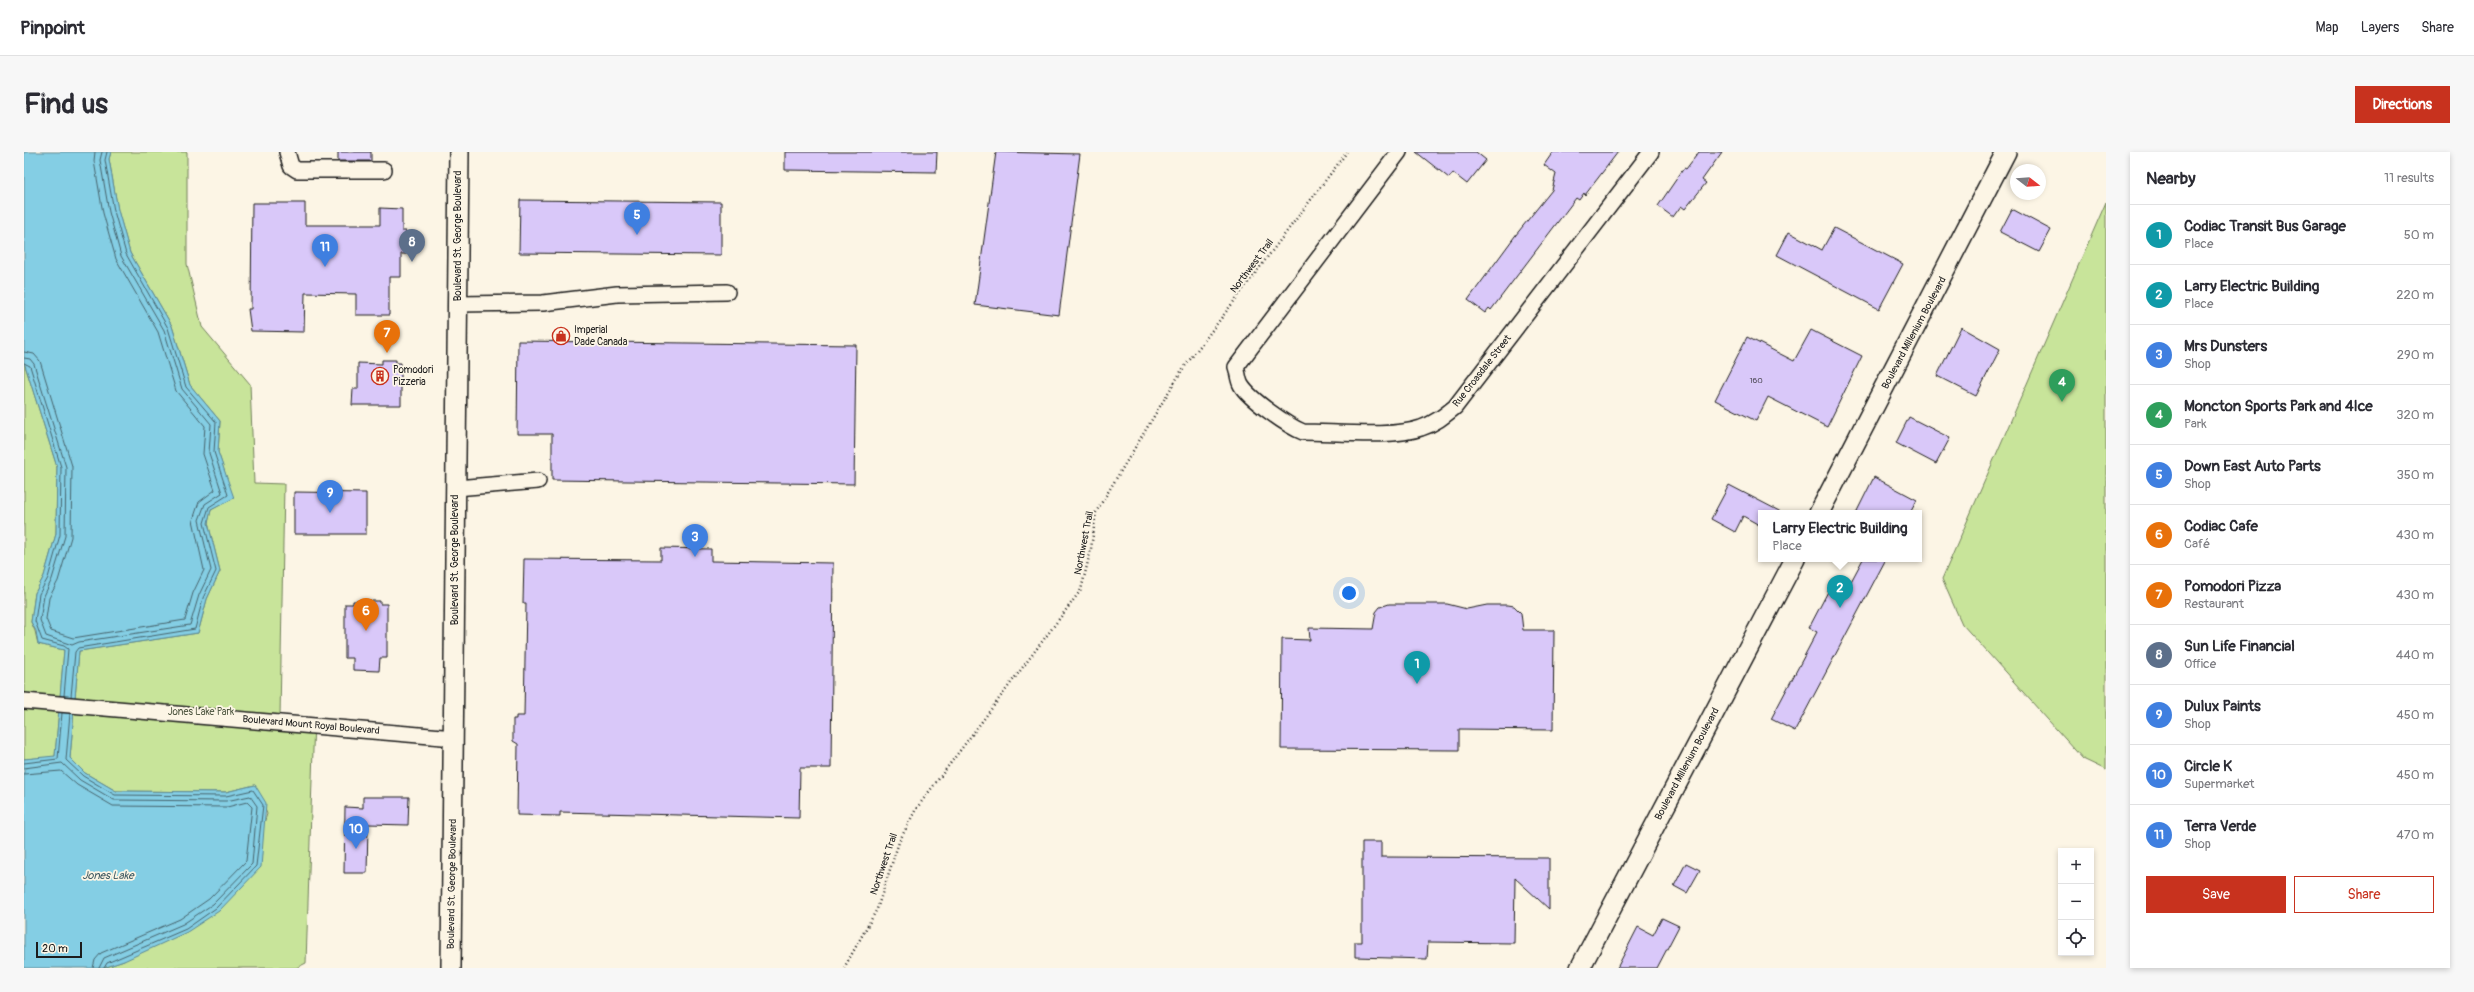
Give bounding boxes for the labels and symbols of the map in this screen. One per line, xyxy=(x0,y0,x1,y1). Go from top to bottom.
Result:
north arrow xyxy=(2010,164,2046,200)
street label: Boulevard St. George Boulevard xyxy=(452,171,464,301)
pin: 5 xyxy=(624,202,650,235)
pin: 8 xyxy=(399,229,425,262)
pin: 11 xyxy=(312,234,338,267)
street label: Northwest Trail xyxy=(1228,237,1276,295)
street label: Boulevard Millenium Boulevard xyxy=(1879,275,1949,391)
pin: 7 xyxy=(374,320,400,353)
place label: Imperial Dade Canada xyxy=(574,324,628,348)
shop icon: Imperial Dade Canada xyxy=(551,326,571,346)
street label: Rue Croasdale Street xyxy=(1450,332,1514,409)
place label: Pomodori Pizzeria xyxy=(393,364,433,388)
building icon: Pomodori Pizzeria xyxy=(370,366,390,386)
pin: 4 xyxy=(2049,369,2075,402)
house number: 160 xyxy=(1749,376,1763,385)
pin: 9 xyxy=(317,480,343,513)
street label: Boulevard St. George Boulevard xyxy=(449,495,461,625)
street label: Northwest Trail xyxy=(1072,510,1096,576)
pin: 3 xyxy=(682,524,708,557)
pin: 2 xyxy=(1827,575,1853,608)
your location xyxy=(1339,583,1359,603)
pin: 6 xyxy=(353,598,379,631)
pin: 1 xyxy=(1404,651,1430,684)
park label: Jones Lake Park xyxy=(168,706,235,718)
street label: Boulevard Millenium Boulevard xyxy=(1652,706,1722,822)
street label: Boulevard Mount Royal Boulevard xyxy=(242,713,380,737)
pin: 10 xyxy=(343,816,369,849)
street label: Boulevard St. George Boulevard xyxy=(445,819,459,949)
street label: Northwest Trail xyxy=(868,832,900,896)
water label: Jones Lake xyxy=(82,869,135,882)
scale bar xyxy=(36,940,82,959)

